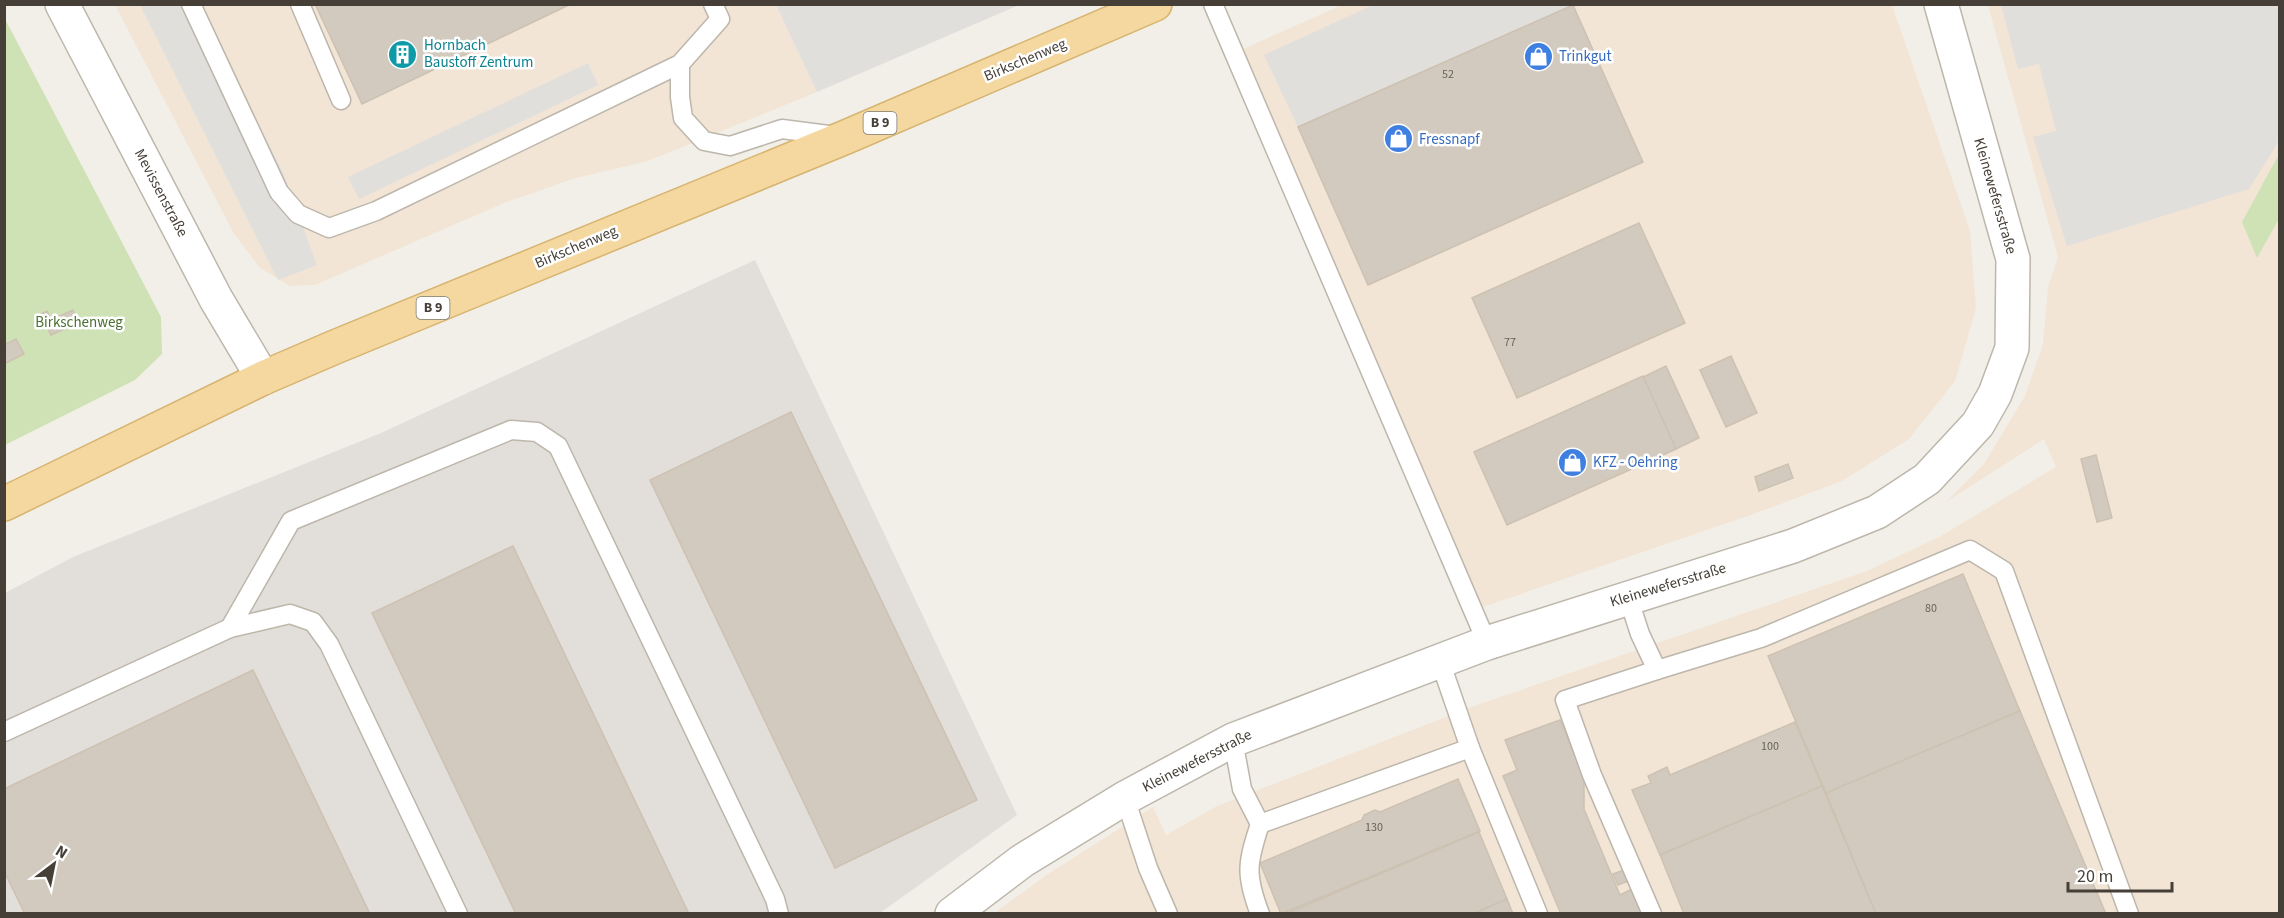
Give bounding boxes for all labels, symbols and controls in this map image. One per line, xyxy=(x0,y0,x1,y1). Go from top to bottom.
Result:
street label: Birkschenweg xyxy=(981,33,1070,87)
place label: Hornbach Baustoff Zentrum xyxy=(424,35,533,73)
building icon: Hornbach Baustoff Zentrum xyxy=(387,38,419,70)
shop icon: Trinkgut xyxy=(1522,40,1554,72)
place label: Trinkgut xyxy=(1559,46,1612,67)
house number: 52 xyxy=(1442,66,1454,83)
road number: B 9 xyxy=(864,112,896,134)
shop icon: Fressnapf xyxy=(1382,123,1414,155)
place label: Fressnapf xyxy=(1419,129,1480,150)
street label: Kleinewefersstraße xyxy=(1968,135,2022,257)
street label: Mevissenstraße xyxy=(129,145,193,241)
street label: Birkschenweg xyxy=(532,220,621,274)
road number: B 9 xyxy=(416,297,450,319)
park label: Birkschenweg xyxy=(35,312,123,333)
house number: 77 xyxy=(1504,334,1516,351)
shop icon: KFZ - Oehring xyxy=(1556,446,1588,478)
place label: KFZ - Oehring xyxy=(1593,452,1678,473)
street label: Kleinewefersstraße xyxy=(1607,557,1729,613)
house number: 80 xyxy=(1925,600,1937,617)
street label: Kleinewefersstraße xyxy=(1139,724,1255,798)
house number: 100 xyxy=(1761,738,1779,755)
house number: 130 xyxy=(1365,819,1383,836)
north arrow xyxy=(24,834,84,894)
text: N xyxy=(51,840,72,864)
scale bar xyxy=(2068,855,2172,893)
text: 20 m xyxy=(2077,864,2113,889)

